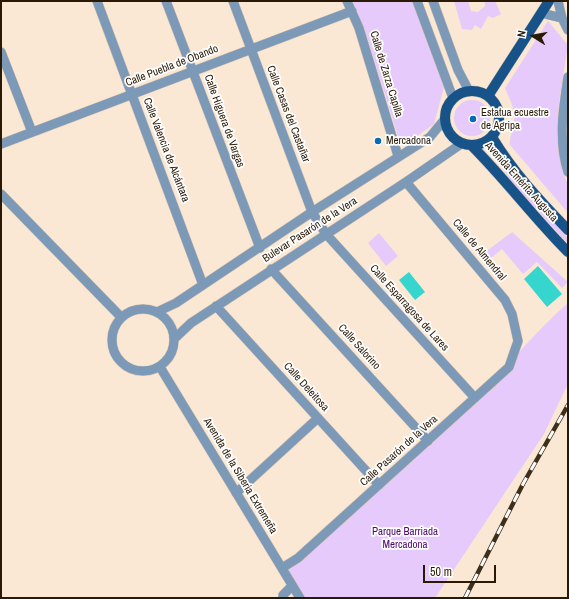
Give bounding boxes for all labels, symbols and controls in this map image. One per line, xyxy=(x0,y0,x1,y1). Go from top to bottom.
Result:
north arrow xyxy=(513,16,553,56)
street label: Calle de Zarza Capilla xyxy=(367,29,405,119)
text: N xyxy=(514,29,529,38)
street label: Calle Puebla de Obando xyxy=(124,42,220,90)
street label: Calle Casas del Castañar xyxy=(264,64,312,164)
street label: Calle Higuera de Vargas xyxy=(201,73,247,169)
street label: Calle Valencia de Alcántara xyxy=(140,96,192,204)
place label: Estatua ecuestre de Agripa xyxy=(481,106,549,132)
marker: Estatua ecuestre de Agripa xyxy=(468,114,478,124)
place label: Mercadona xyxy=(386,134,431,148)
marker: Mercadona xyxy=(373,136,383,146)
street label: Avenida Emérita Augusta xyxy=(482,139,560,225)
street label: Bulevar Pasarón de la Vera xyxy=(260,195,360,265)
street label: Calle de Almendral xyxy=(449,217,509,283)
street label: Calle Esparragosa de Lares xyxy=(367,262,451,354)
street label: Calle Salorino xyxy=(335,322,383,372)
street label: Calle Deleitosa xyxy=(281,360,331,414)
street label: Calle Pasarón de la Vera xyxy=(358,413,440,489)
street label: Avenida de la Siberia Extremeña xyxy=(200,416,280,536)
park label: Parque Barriada Mercadona xyxy=(372,525,438,551)
scale bar xyxy=(425,557,498,583)
text: 50 m xyxy=(430,564,452,580)

